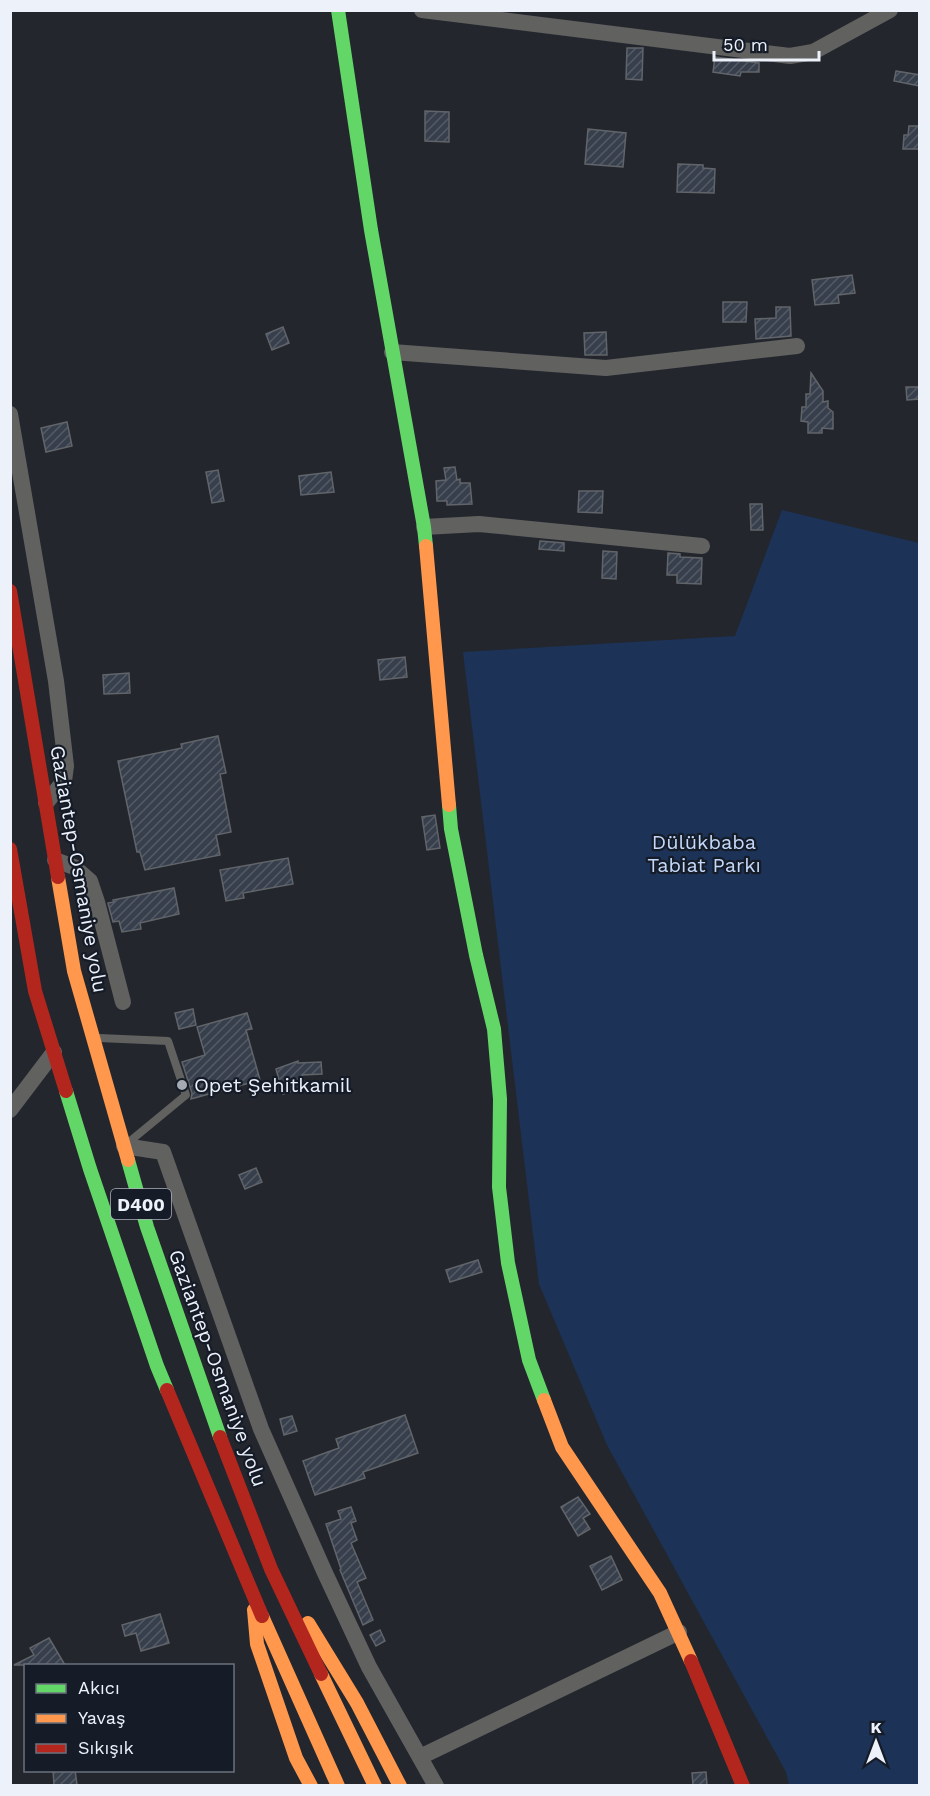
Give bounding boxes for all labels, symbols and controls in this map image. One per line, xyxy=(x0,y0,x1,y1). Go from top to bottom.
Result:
scale bar xyxy=(714,24,819,62)
text: 50 m xyxy=(723,34,768,55)
street label: Gaziantep-Osmaniye yolu xyxy=(45,744,113,994)
park label: Dülükbaba Tabiat Parkı xyxy=(647,830,761,877)
place label: Opet Şehitkamil xyxy=(194,1073,351,1097)
marker: Opet Şehitkamil xyxy=(175,1078,189,1092)
road number: D400 xyxy=(111,1189,171,1219)
street label: Gaziantep-Osmaniye yolu xyxy=(164,1246,272,1490)
legend xyxy=(24,1664,234,1772)
text: Akıcı xyxy=(78,1677,120,1698)
text: Yavaş xyxy=(78,1707,125,1728)
north arrow xyxy=(846,1712,906,1772)
text: K xyxy=(870,1718,882,1737)
text: Sıkışık xyxy=(78,1737,134,1758)

